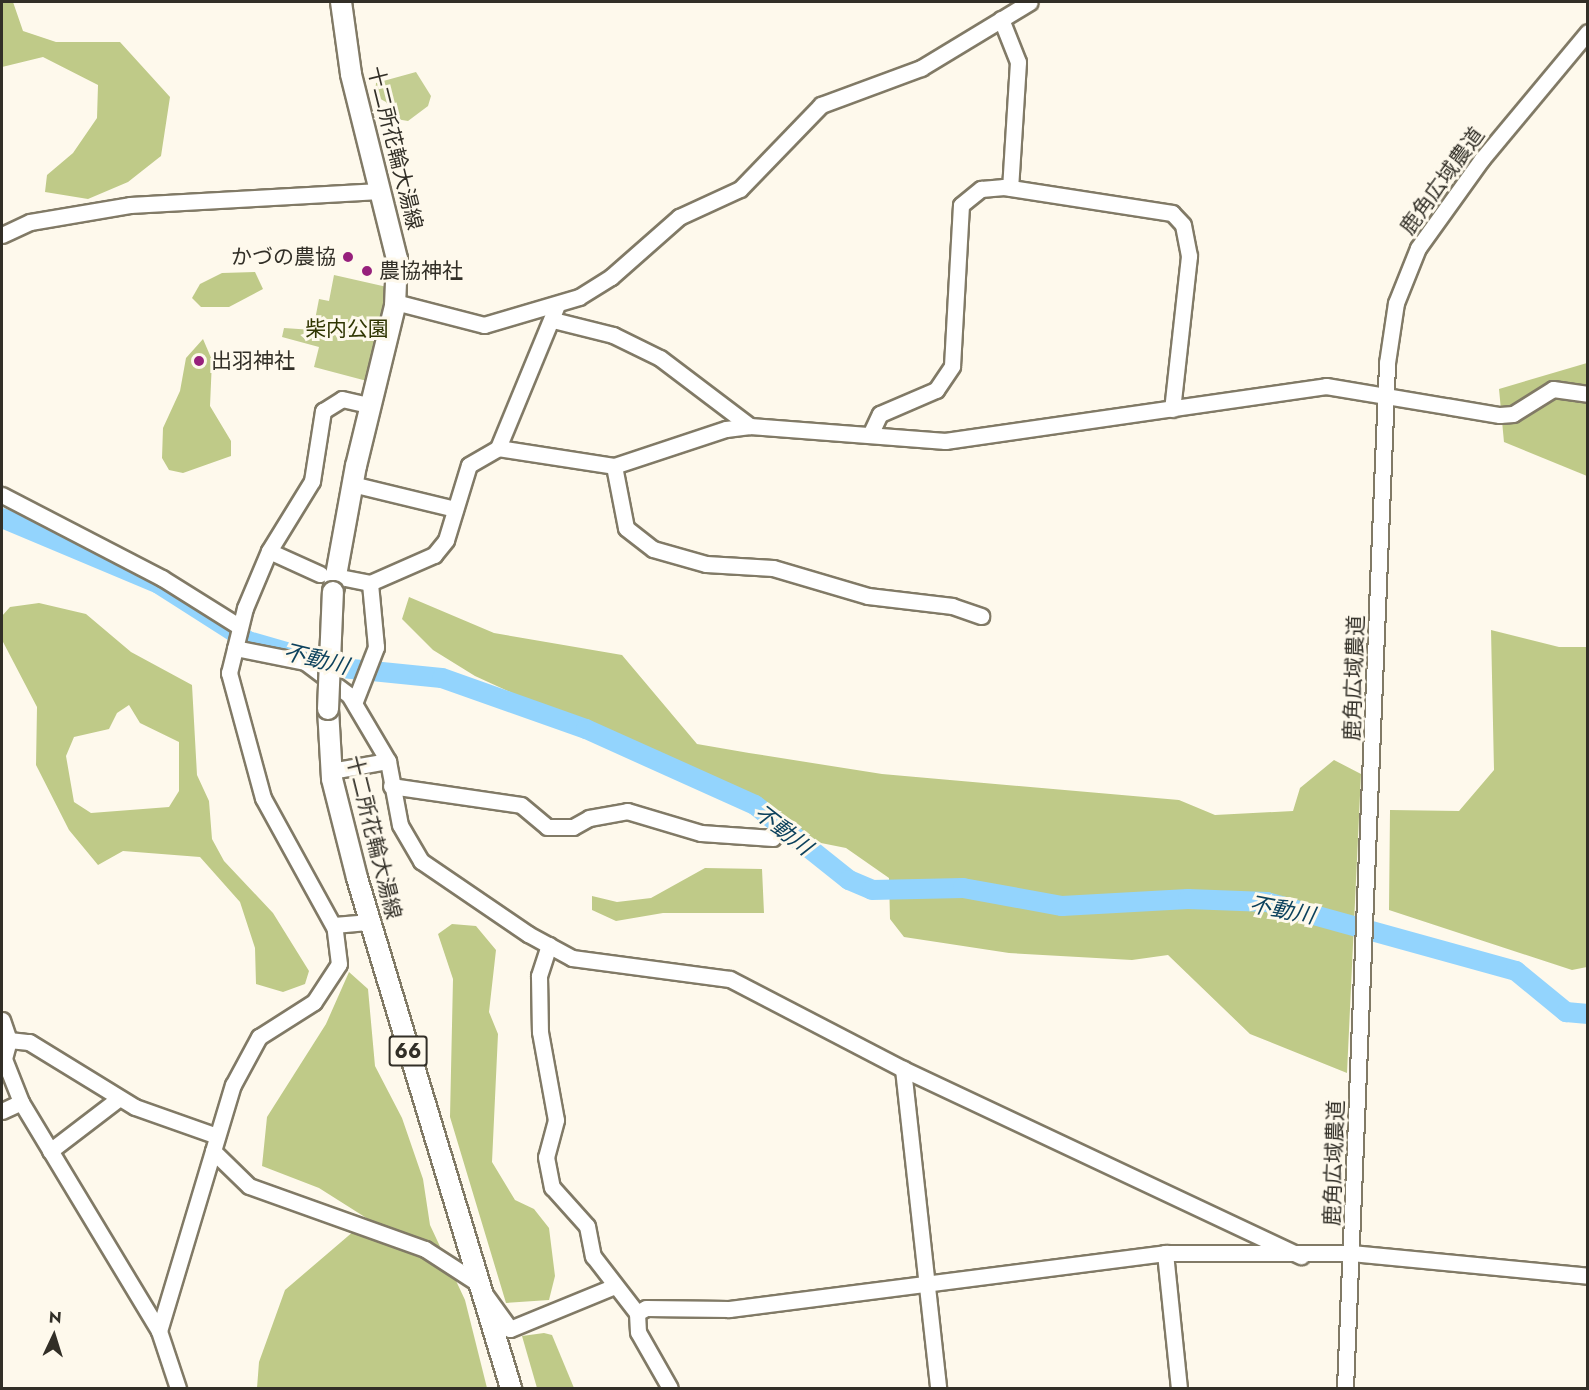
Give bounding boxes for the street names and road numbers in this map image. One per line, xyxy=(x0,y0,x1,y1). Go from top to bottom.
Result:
street label: 十二所花輪大湯線 xyxy=(362,63,428,233)
street label: 鹿角広域農道 xyxy=(1395,123,1489,239)
street label: 鹿角広域農道 xyxy=(1339,615,1369,741)
street label: 十二所花輪大湯線 xyxy=(341,752,407,922)
road number: 66 xyxy=(388,1034,428,1068)
street label: 鹿角広域農道 xyxy=(1319,1100,1349,1226)

